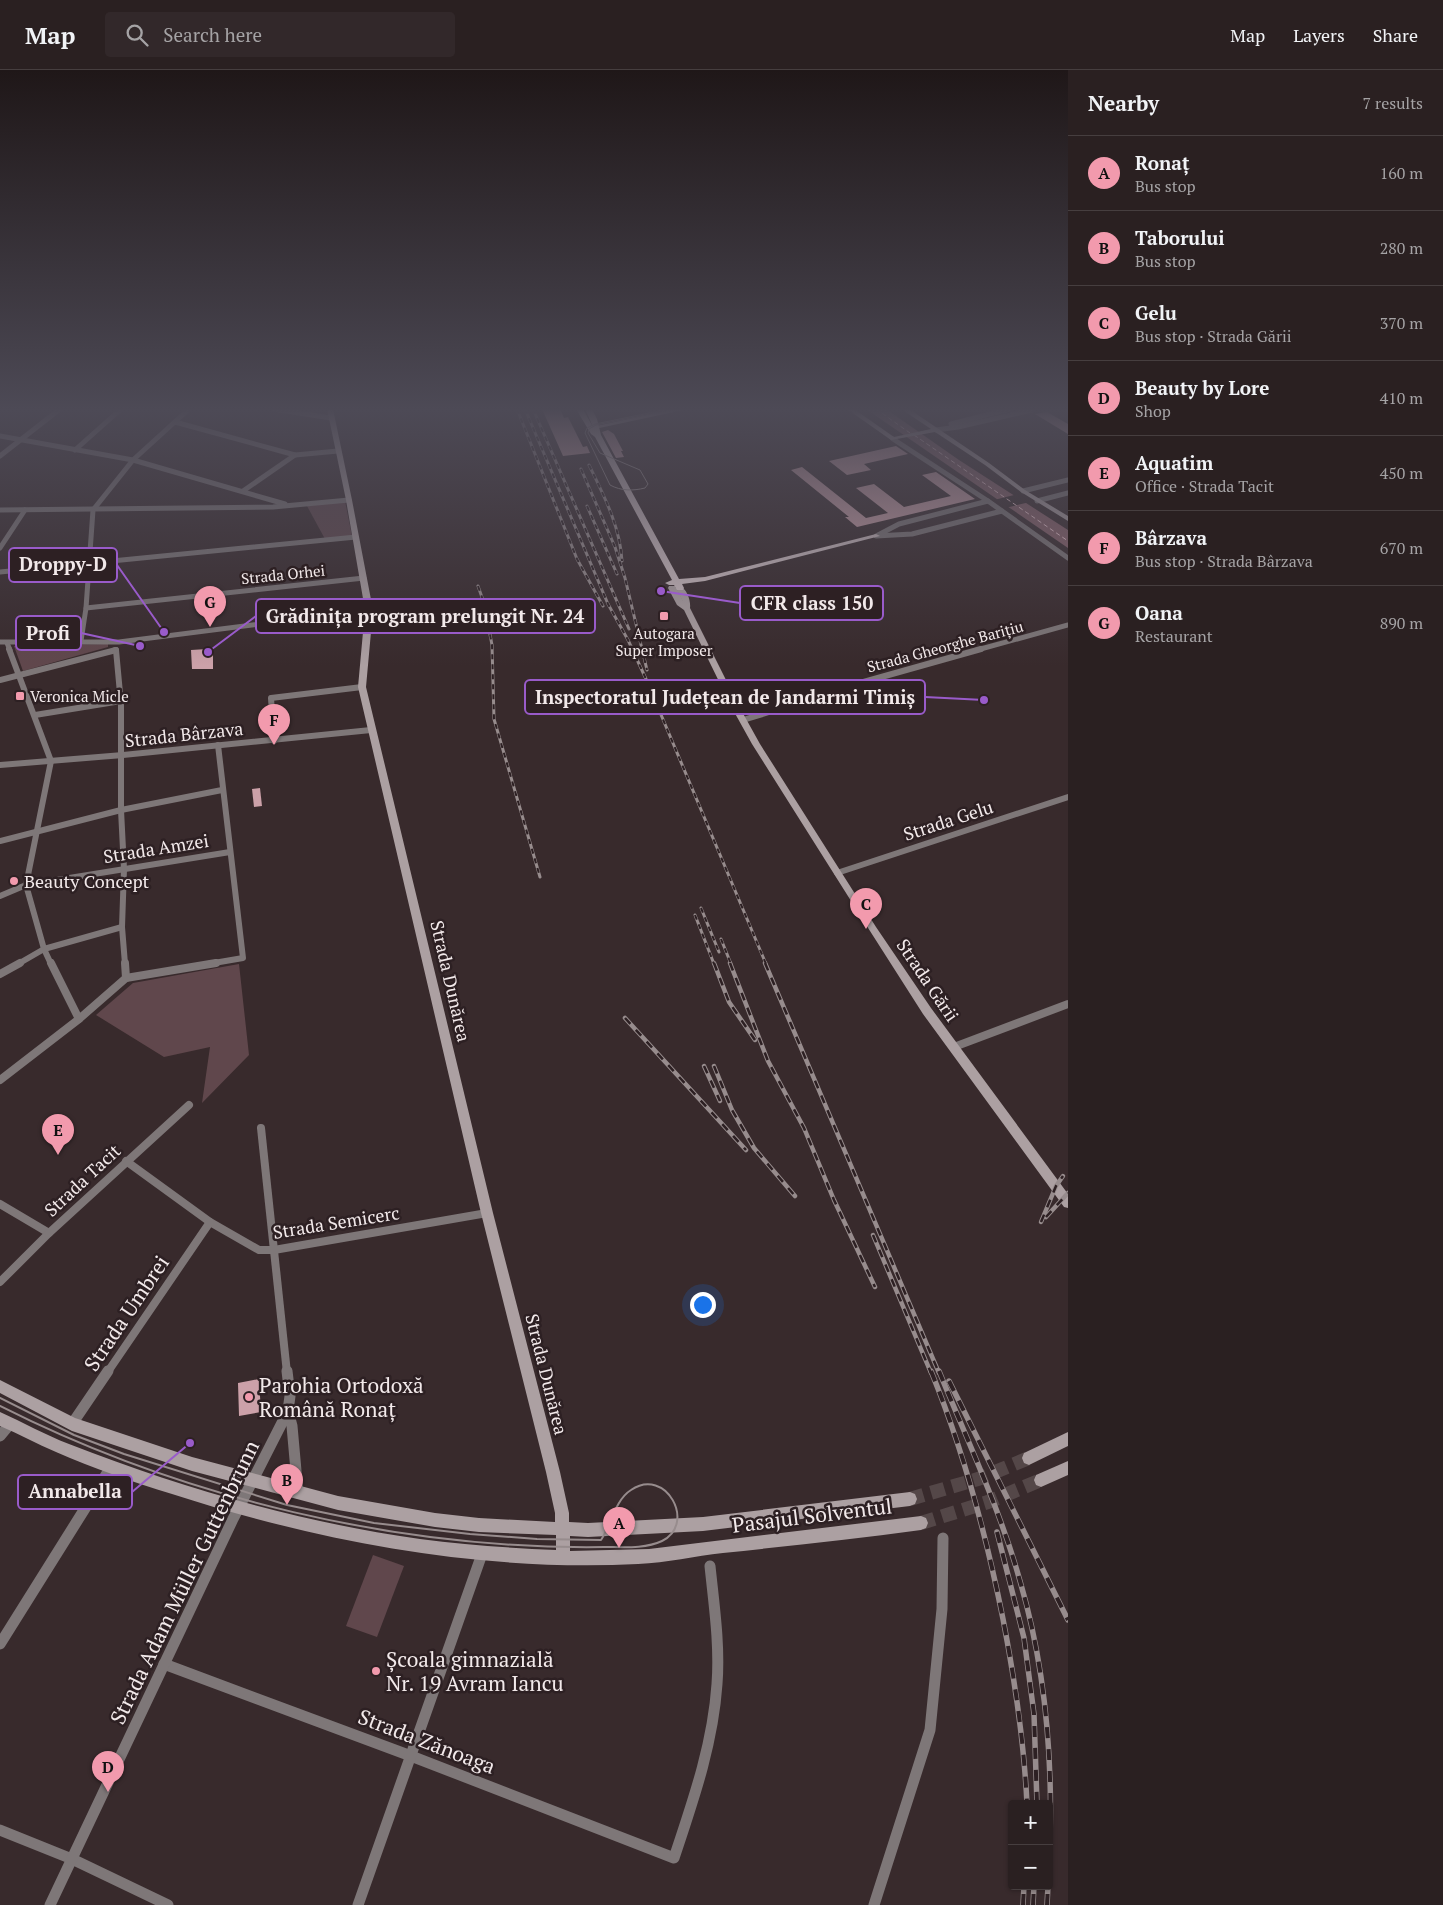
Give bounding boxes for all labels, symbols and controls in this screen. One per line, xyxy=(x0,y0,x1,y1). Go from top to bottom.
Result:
search box xyxy=(105,12,455,57)
text: Map xyxy=(25,19,75,51)
icon: search xyxy=(123,21,151,49)
text: Search here xyxy=(163,22,262,47)
text: Map xyxy=(1230,23,1265,47)
text: Layers xyxy=(1293,23,1345,47)
text: Share xyxy=(1373,23,1418,47)
text: Nearby xyxy=(1088,89,1159,117)
text: 7 results xyxy=(1363,92,1423,114)
text: Ronaț xyxy=(1135,150,1189,175)
text: A xyxy=(1098,162,1110,184)
text: 160 m xyxy=(1380,162,1423,184)
text: Bus stop xyxy=(1135,175,1196,197)
text: Taborului xyxy=(1135,225,1225,250)
text: B xyxy=(1099,237,1109,259)
text: 280 m xyxy=(1380,237,1423,259)
text: Bus stop xyxy=(1135,250,1196,272)
text: Gelu xyxy=(1135,300,1177,325)
text: C xyxy=(1099,312,1109,334)
text: 370 m xyxy=(1380,312,1423,334)
text: Bus stop · Strada Gării xyxy=(1135,325,1292,347)
text: Beauty by Lore xyxy=(1135,375,1269,400)
text: D xyxy=(1098,387,1110,409)
text: 410 m xyxy=(1380,387,1423,409)
text: Shop xyxy=(1135,400,1171,422)
text: Aquatim xyxy=(1135,450,1213,475)
text: E xyxy=(1099,462,1109,484)
text: 450 m xyxy=(1380,462,1423,484)
text: Office · Strada Tacit xyxy=(1135,475,1274,497)
text: Bârzava xyxy=(1135,525,1207,550)
text: F xyxy=(1099,537,1109,559)
text: 670 m xyxy=(1380,537,1423,559)
callout: Droppy-D xyxy=(9,548,117,582)
text: Bus stop · Strada Bârzava xyxy=(1135,550,1313,572)
text: Droppy-D xyxy=(19,551,107,576)
street label: Strada Orhei xyxy=(240,560,326,588)
pin: G xyxy=(194,586,226,627)
callout: CFR class 150 xyxy=(740,586,883,620)
text: CFR class 150 xyxy=(751,590,873,615)
callout: Grădinița program prelungit Nr. 24 xyxy=(256,599,595,633)
text: Oana xyxy=(1135,600,1183,625)
text: Grădinița program prelungit Nr. 24 xyxy=(266,603,584,629)
marker: Autogara Super Imposer xyxy=(658,610,670,622)
text: G xyxy=(1098,612,1110,634)
text: 890 m xyxy=(1380,612,1423,634)
street label: Strada Gheorghe Barițiu xyxy=(865,615,1026,676)
callout: Profi xyxy=(16,616,81,650)
text: Profi xyxy=(26,620,70,645)
place label: Autogara Super Imposer xyxy=(616,623,713,660)
text: Restaurant xyxy=(1135,625,1213,647)
callout: Inspectoratul Județean de Jandarmi Timiș xyxy=(525,680,925,714)
text: Inspectoratul Județean de Jandarmi Timiș xyxy=(535,684,916,710)
place label: Veronica Micle xyxy=(30,686,129,706)
marker: Veronica Micle xyxy=(14,690,26,702)
pin: F xyxy=(258,704,290,745)
street label: Strada Bârzava xyxy=(124,716,244,752)
street label: Strada Gelu xyxy=(900,794,996,846)
street label: Strada Amzei xyxy=(102,828,210,868)
place label: Beauty Concept xyxy=(24,869,150,893)
marker: Beauty Concept xyxy=(8,875,20,887)
pin: C xyxy=(850,888,882,929)
street label: Strada Dunărea xyxy=(425,918,477,1044)
street label: Strada Gării xyxy=(891,934,965,1026)
pin: E xyxy=(42,1114,74,1155)
street label: Strada Tacit xyxy=(39,1138,126,1222)
street label: Strada Semicerc xyxy=(271,1200,401,1244)
street label: Strada Umbrei xyxy=(77,1250,175,1376)
your location xyxy=(690,1292,716,1318)
street label: Strada Dunărea xyxy=(520,1311,574,1437)
place label: Parohia Ortodoxă Română Ronaț xyxy=(259,1371,424,1423)
marker: Parohia Ortodoxă Română Ronaț xyxy=(243,1391,255,1403)
street label: Strada Adam Müller Guttenbrunn xyxy=(103,1435,265,1729)
pin: B xyxy=(271,1464,303,1505)
callout: Annabella xyxy=(18,1475,132,1509)
text: Annabella xyxy=(28,1478,122,1503)
street label: Pasajul Solventul xyxy=(730,1491,894,1539)
pin: A xyxy=(603,1507,635,1548)
place label: Școala gimnazială Nr. 19 Avram Iancu xyxy=(386,1645,564,1697)
marker: Școala gimnazială Nr. 19 Avram Iancu xyxy=(370,1665,382,1677)
street label: Strada Zănoaga xyxy=(354,1702,500,1780)
pin: D xyxy=(92,1751,124,1792)
map controls xyxy=(1008,1800,1053,1890)
button: + xyxy=(1008,1800,1053,1845)
button: − xyxy=(1008,1845,1053,1890)

